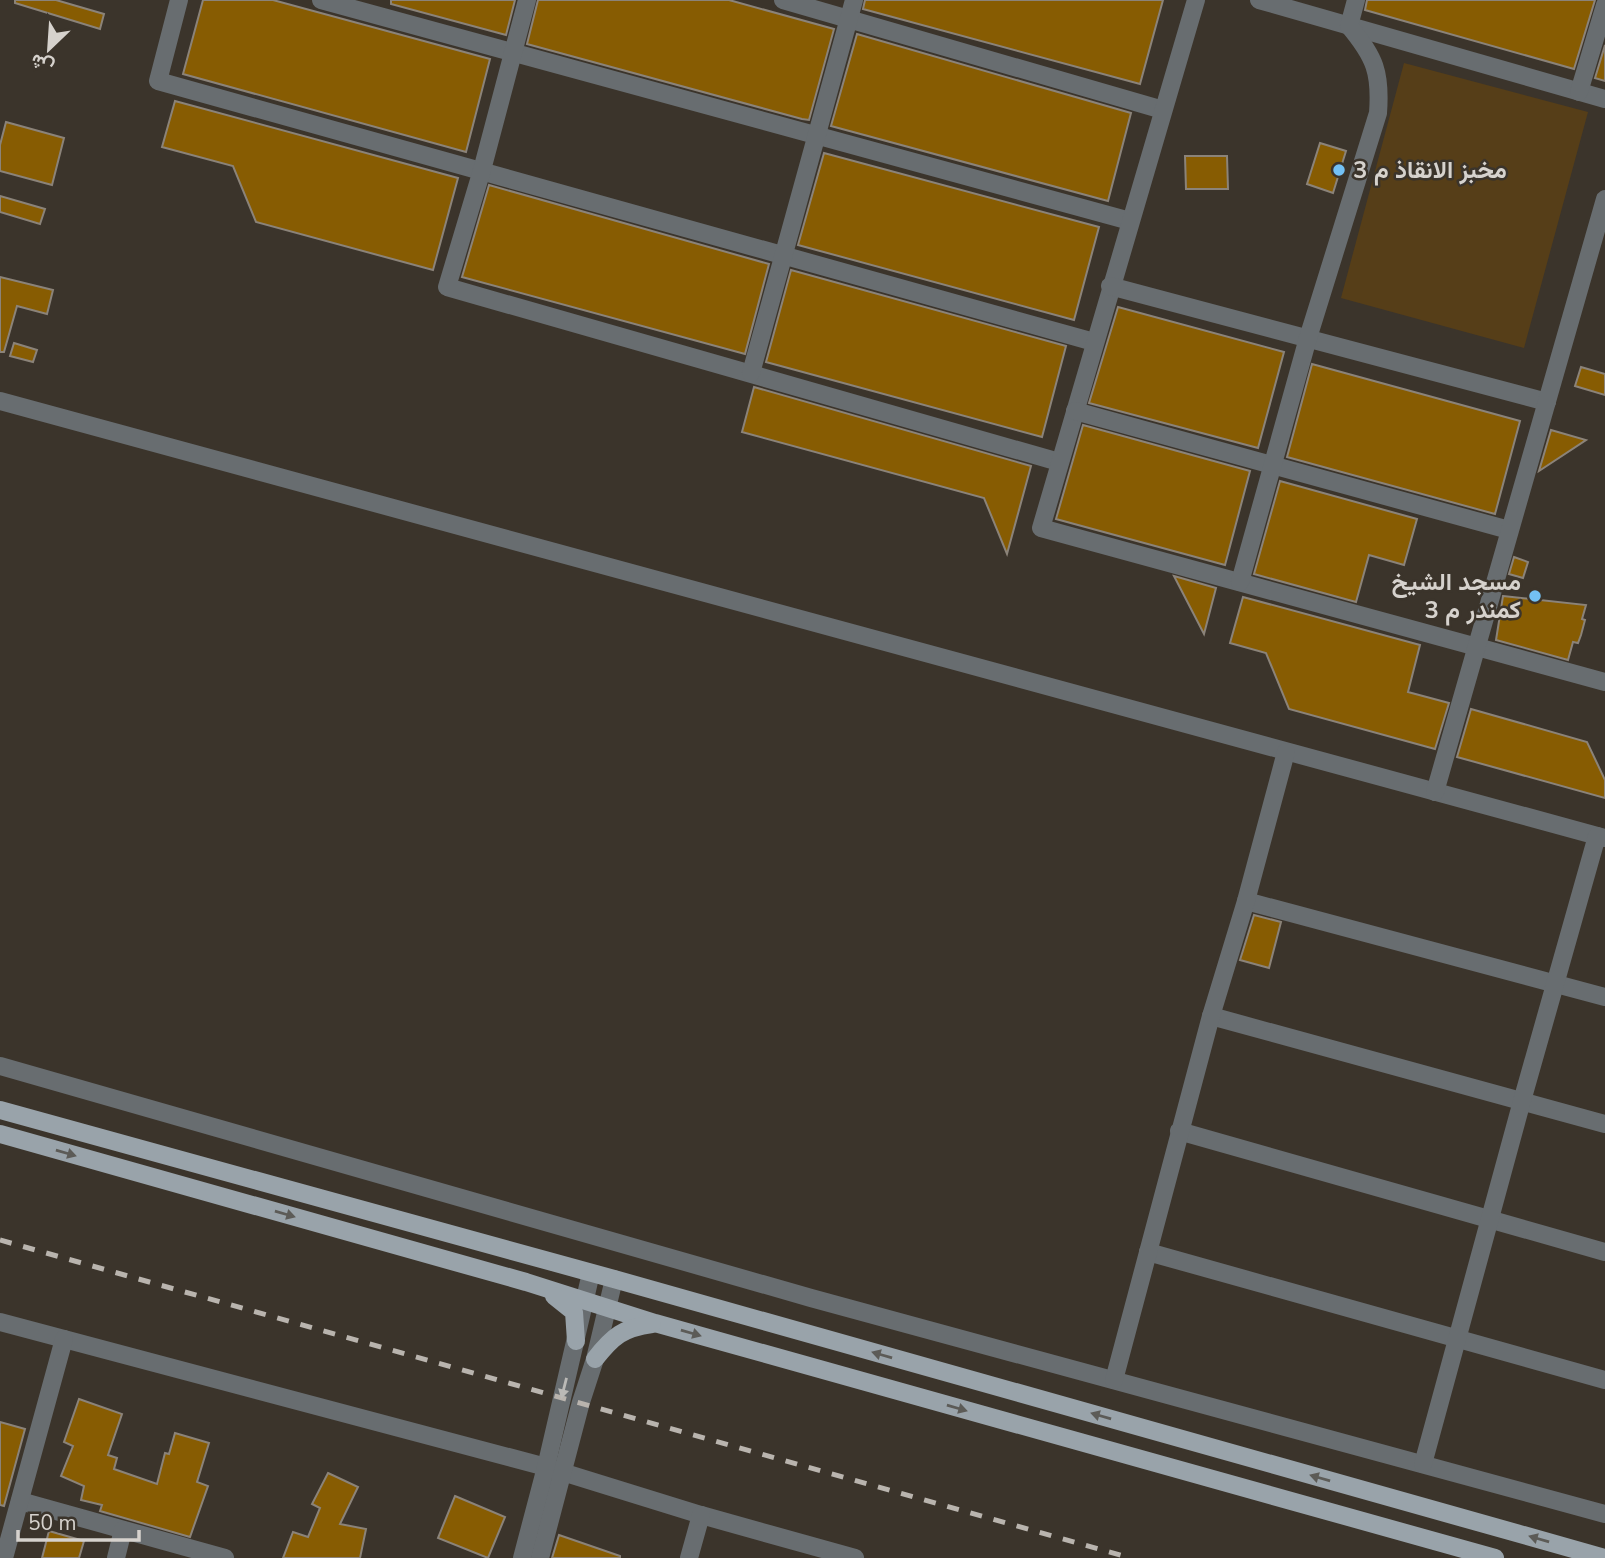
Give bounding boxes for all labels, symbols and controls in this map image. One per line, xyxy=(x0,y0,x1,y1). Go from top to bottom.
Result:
north arrow xyxy=(14,14,84,84)
text: ش xyxy=(26,47,58,80)
place label: مخبز الانقاذ م 3 xyxy=(1353,154,1507,186)
marker: مخبز الانقاذ م 3 xyxy=(1331,162,1347,178)
place label: مسجد الشيخ كمندر م 3 xyxy=(1391,566,1521,626)
marker: مسجد الشيخ كمندر م 3 xyxy=(1527,588,1543,604)
one-way arrow xyxy=(56,1148,77,1158)
one-way arrow xyxy=(274,1209,296,1220)
one-way arrow xyxy=(680,1328,702,1339)
one-way arrow xyxy=(871,1349,892,1359)
one-way arrow xyxy=(558,1377,569,1399)
one-way arrow xyxy=(947,1403,968,1413)
one-way arrow xyxy=(1090,1411,1111,1421)
one-way arrow xyxy=(1309,1472,1330,1482)
scale bar xyxy=(18,1498,138,1542)
text: 50 m xyxy=(28,1509,77,1537)
one-way arrow xyxy=(1528,1533,1550,1544)

